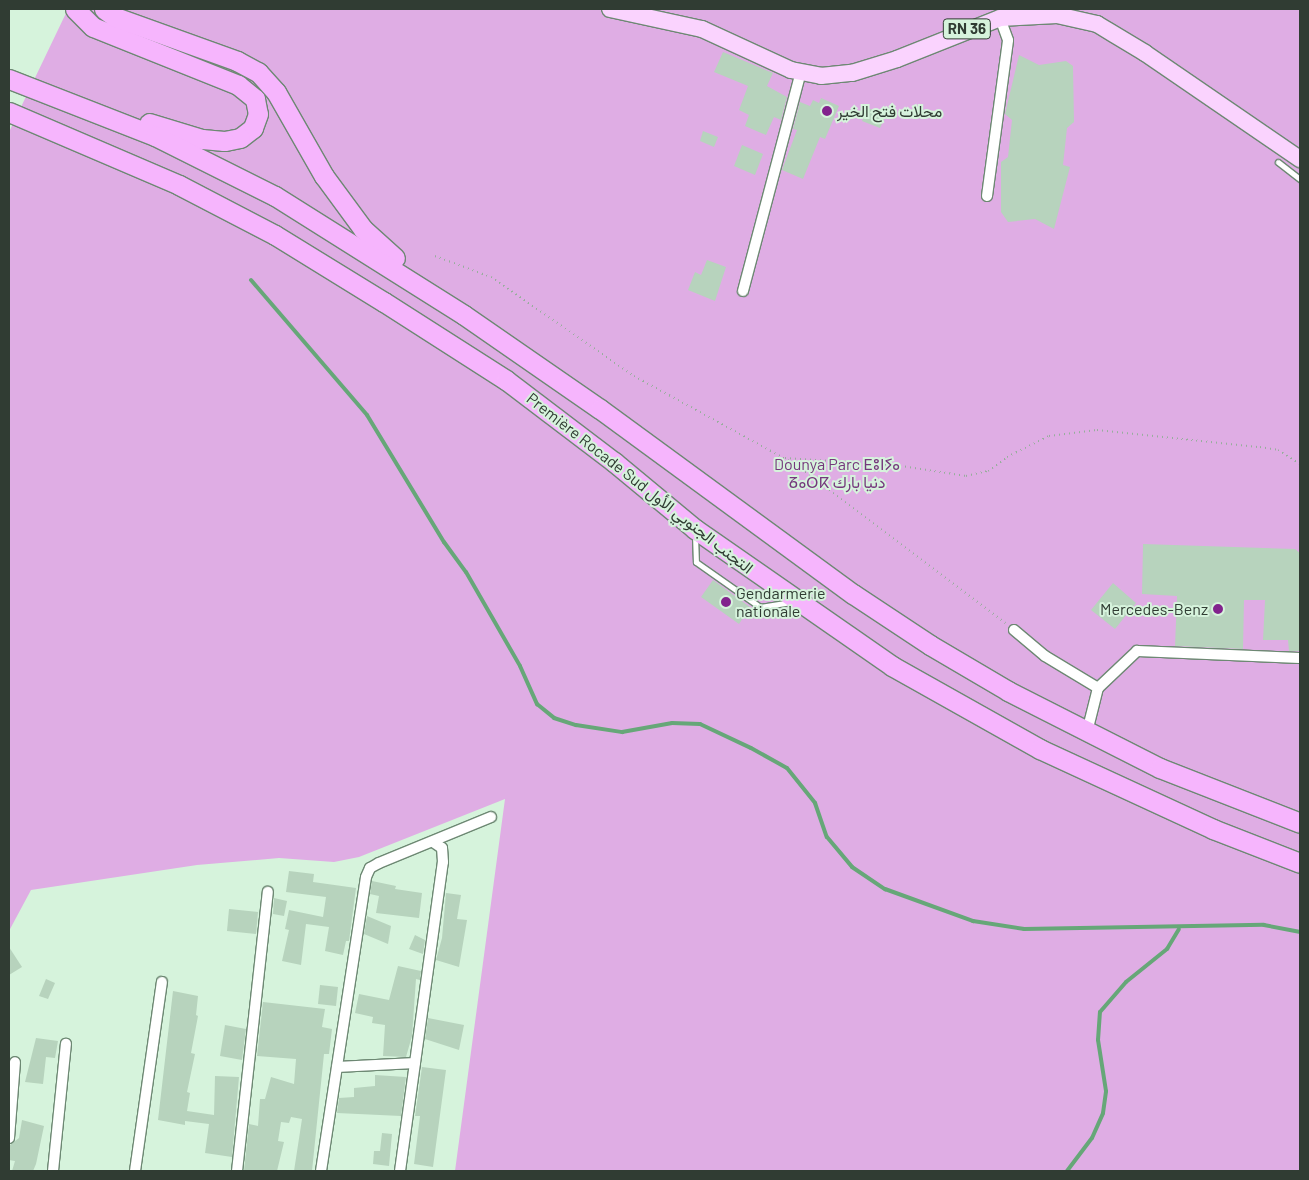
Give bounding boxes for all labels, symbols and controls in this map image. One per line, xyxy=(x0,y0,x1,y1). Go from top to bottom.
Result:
road number: RN 36 xyxy=(942,16,992,42)
place label: محلات فتح الخير xyxy=(837,101,942,121)
marker: محلات فتح الخير xyxy=(821,105,833,117)
street label: Première Rocade Sud التجنب الجنوبي الأول xyxy=(523,388,757,578)
park label: Dounya Parc ⴹⵓⵏⵢⴰ ⵒⴰⵔⴽ دنيا بارك xyxy=(774,454,900,492)
place label: Gendarmerie nationale xyxy=(736,583,826,621)
marker: Gendarmerie nationale xyxy=(720,596,732,608)
place label: Mercedes-Benz xyxy=(1100,599,1208,619)
marker: Mercedes-Benz xyxy=(1212,603,1224,615)

